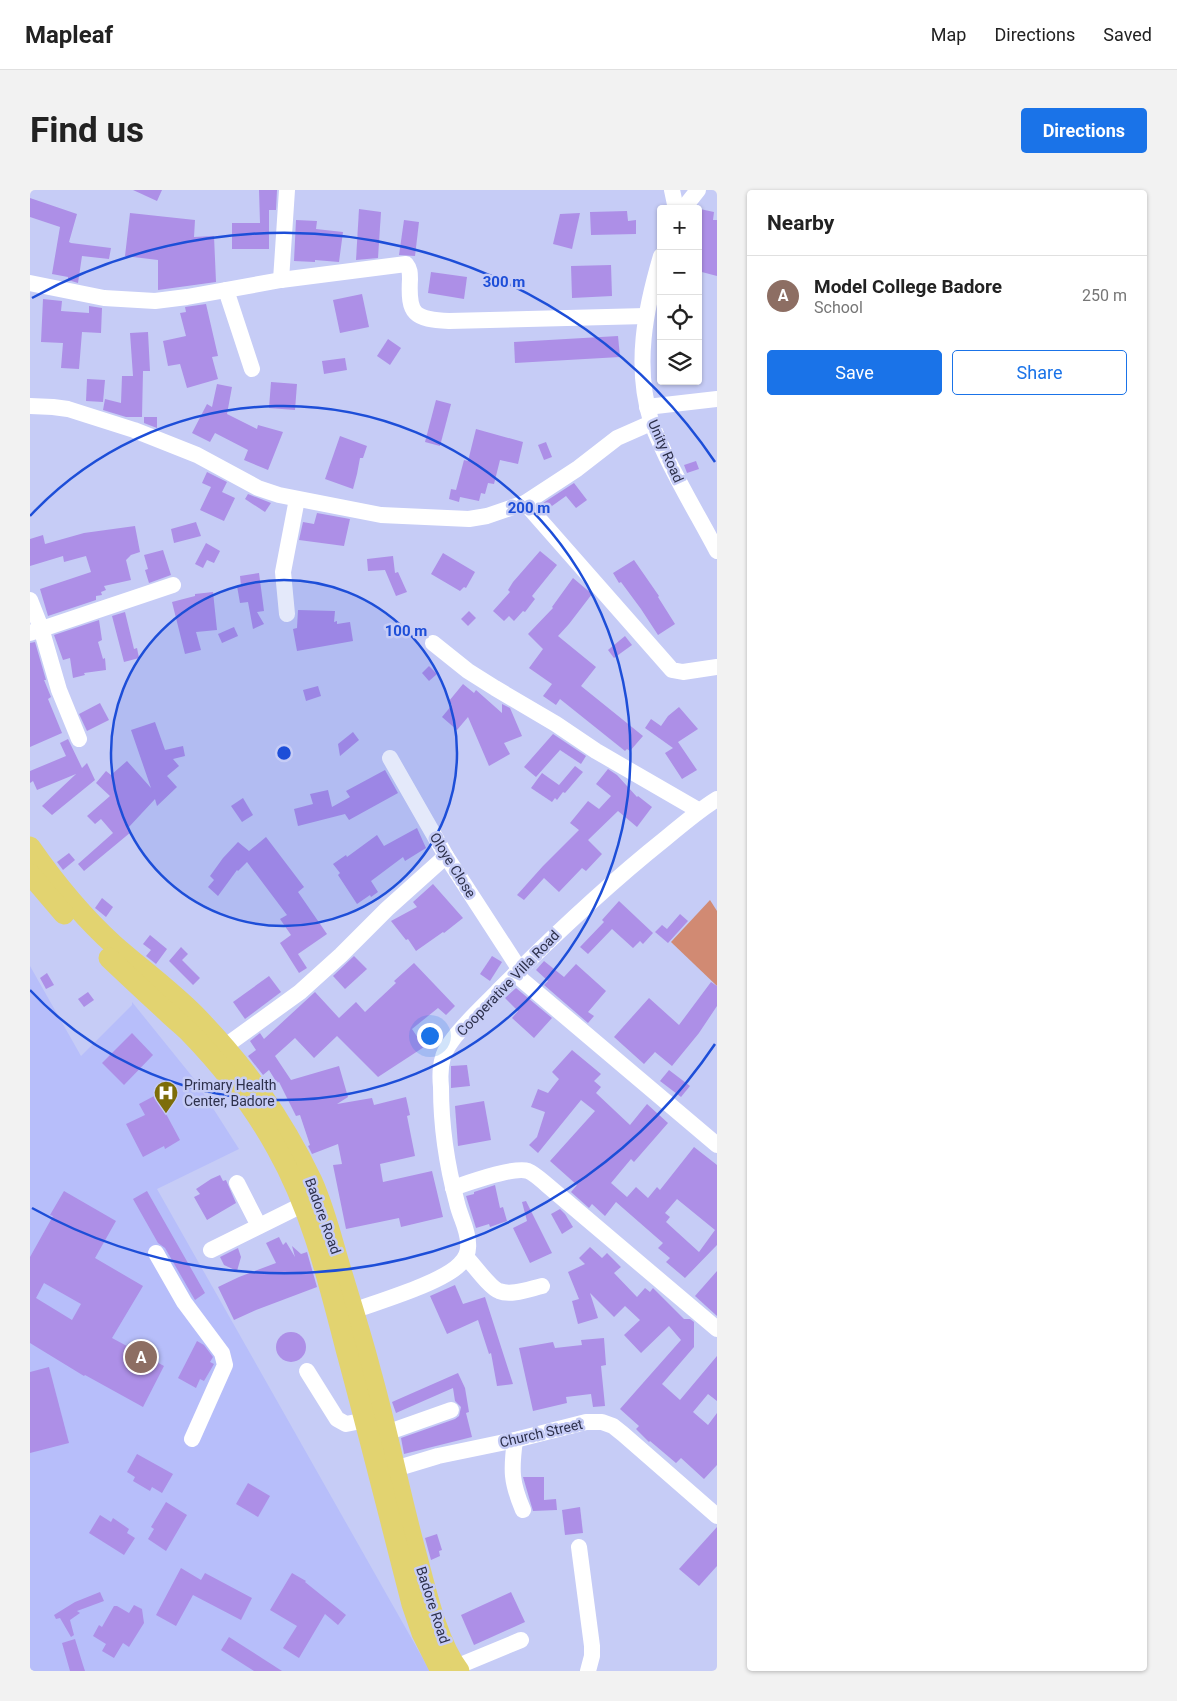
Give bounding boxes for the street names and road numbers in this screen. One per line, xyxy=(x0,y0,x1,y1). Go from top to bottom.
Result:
street label: Unity Road xyxy=(645,417,687,485)
street label: Oloye Close xyxy=(427,830,479,900)
street label: Cooperative Villa Road xyxy=(453,927,563,1039)
street label: Badore Road xyxy=(302,1176,344,1256)
street label: Church Street xyxy=(498,1416,584,1450)
street label: Badore Road xyxy=(413,1565,453,1645)

